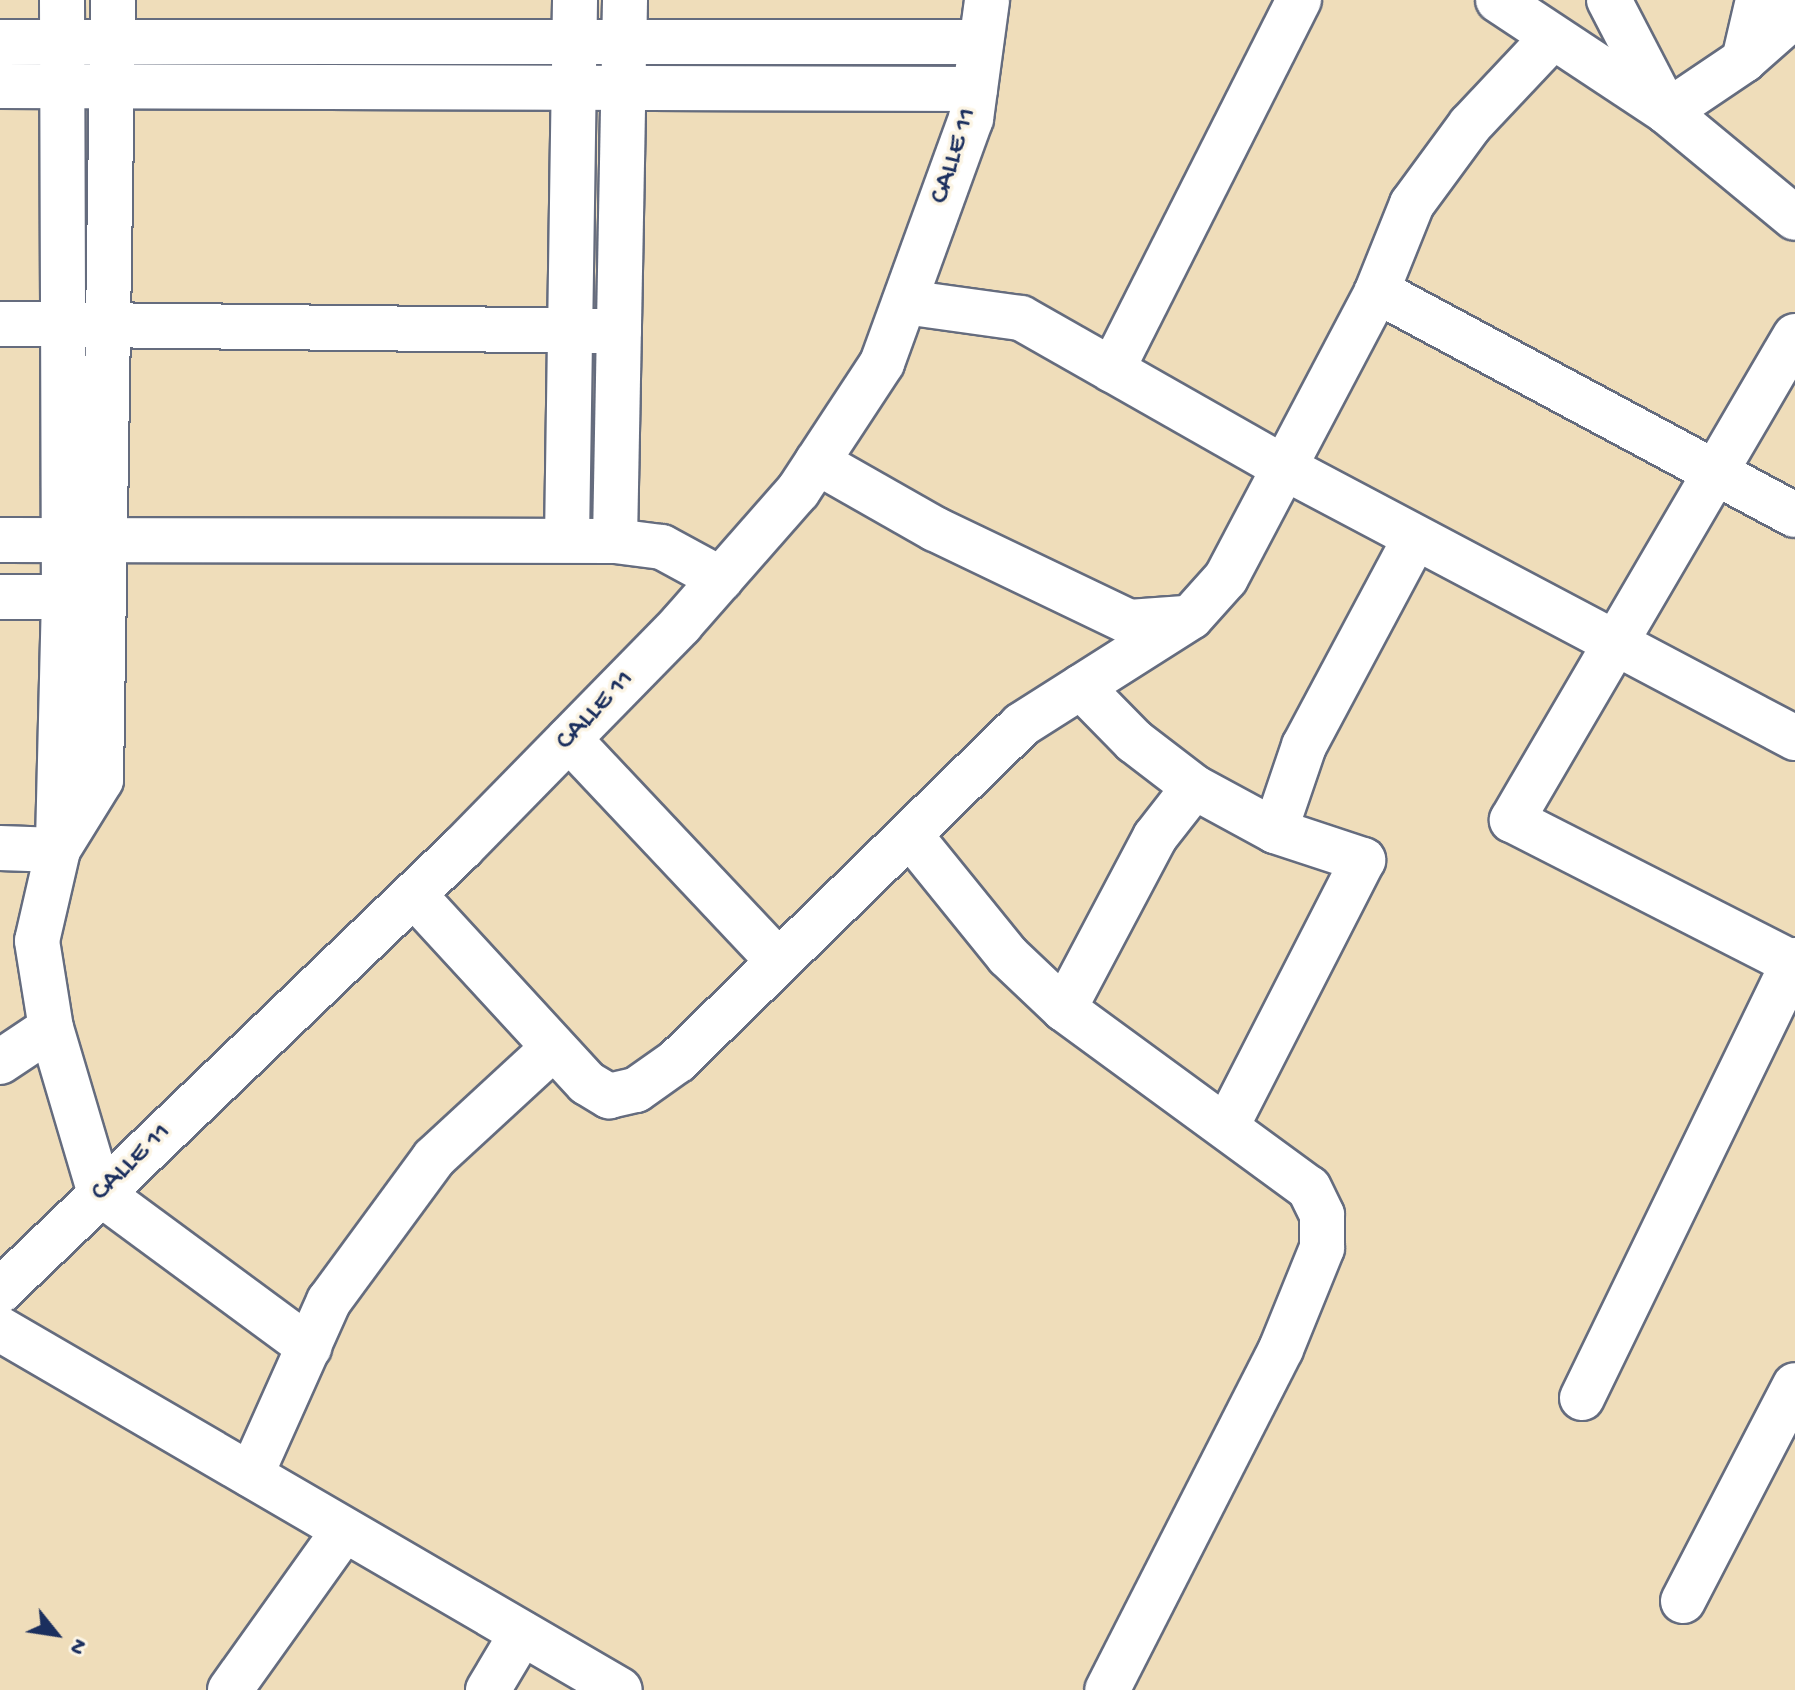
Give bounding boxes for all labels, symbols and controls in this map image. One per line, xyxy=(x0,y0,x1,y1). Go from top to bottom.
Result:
street label: CALLE 11 xyxy=(924,104,986,208)
street label: CALLE 11 xyxy=(550,664,642,758)
street label: CALLE 11 xyxy=(85,1117,179,1209)
north arrow xyxy=(16,1594,96,1674)
text: N xyxy=(62,1633,92,1659)

